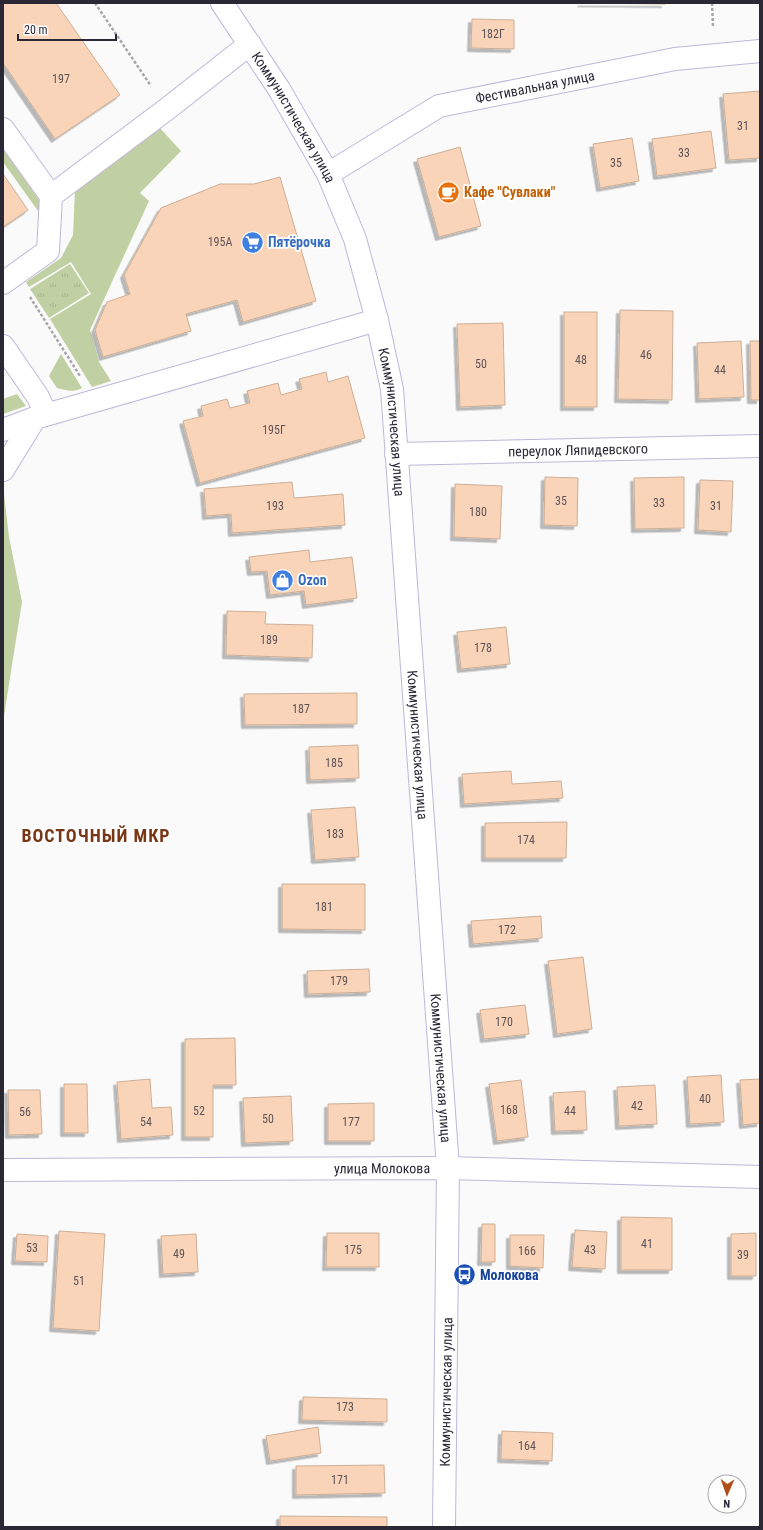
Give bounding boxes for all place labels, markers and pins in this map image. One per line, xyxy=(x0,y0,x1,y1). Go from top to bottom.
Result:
cafe icon: Кафе "Сувлаки" xyxy=(436,179,462,205)
place label: Кафе "Сувлаки" xyxy=(464,184,556,200)
supermarket icon: Пятёрочка xyxy=(239,229,265,255)
place label: Пятёрочка xyxy=(268,234,331,250)
shop icon: Ozon xyxy=(270,567,296,593)
place label: Ozon xyxy=(298,572,327,588)
bus stop icon: Молокова xyxy=(452,1262,478,1288)
place label: Молокова xyxy=(480,1267,539,1283)

